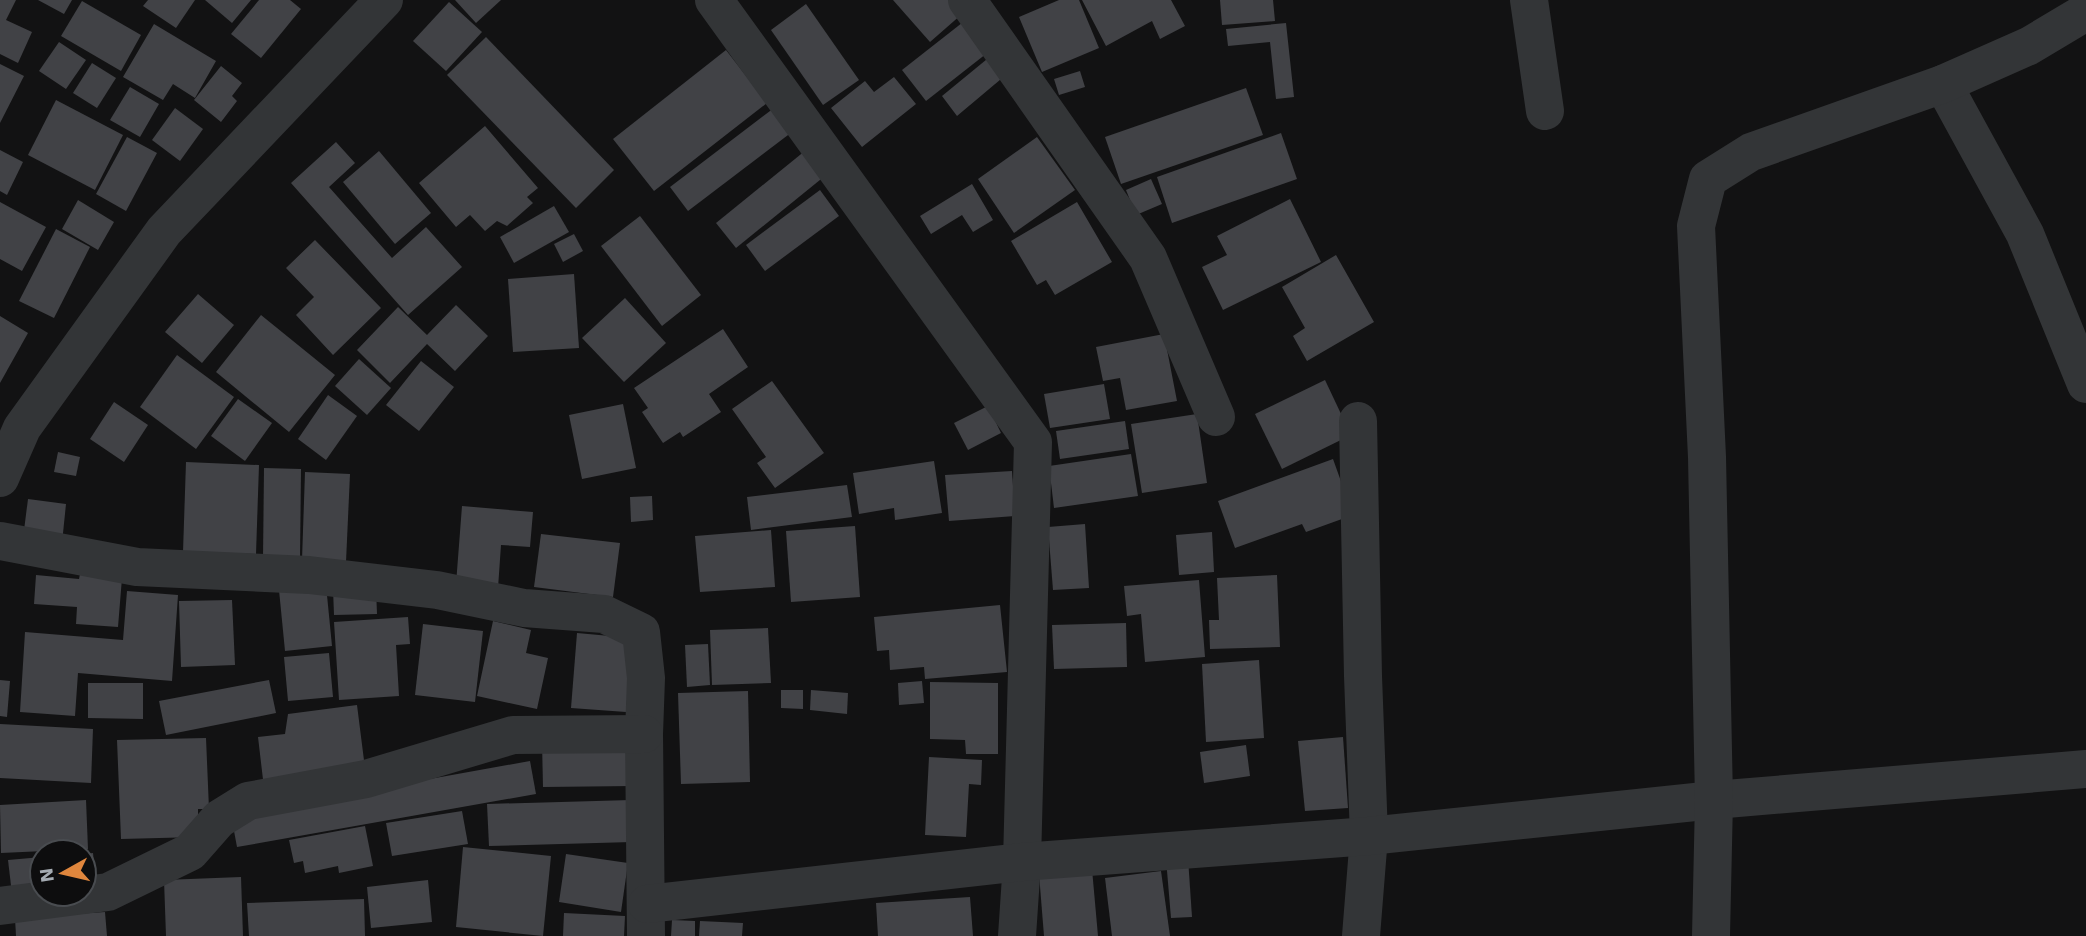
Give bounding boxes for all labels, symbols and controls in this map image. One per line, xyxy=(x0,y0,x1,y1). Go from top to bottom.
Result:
north arrow xyxy=(28,838,98,908)
text: N xyxy=(34,867,59,884)

